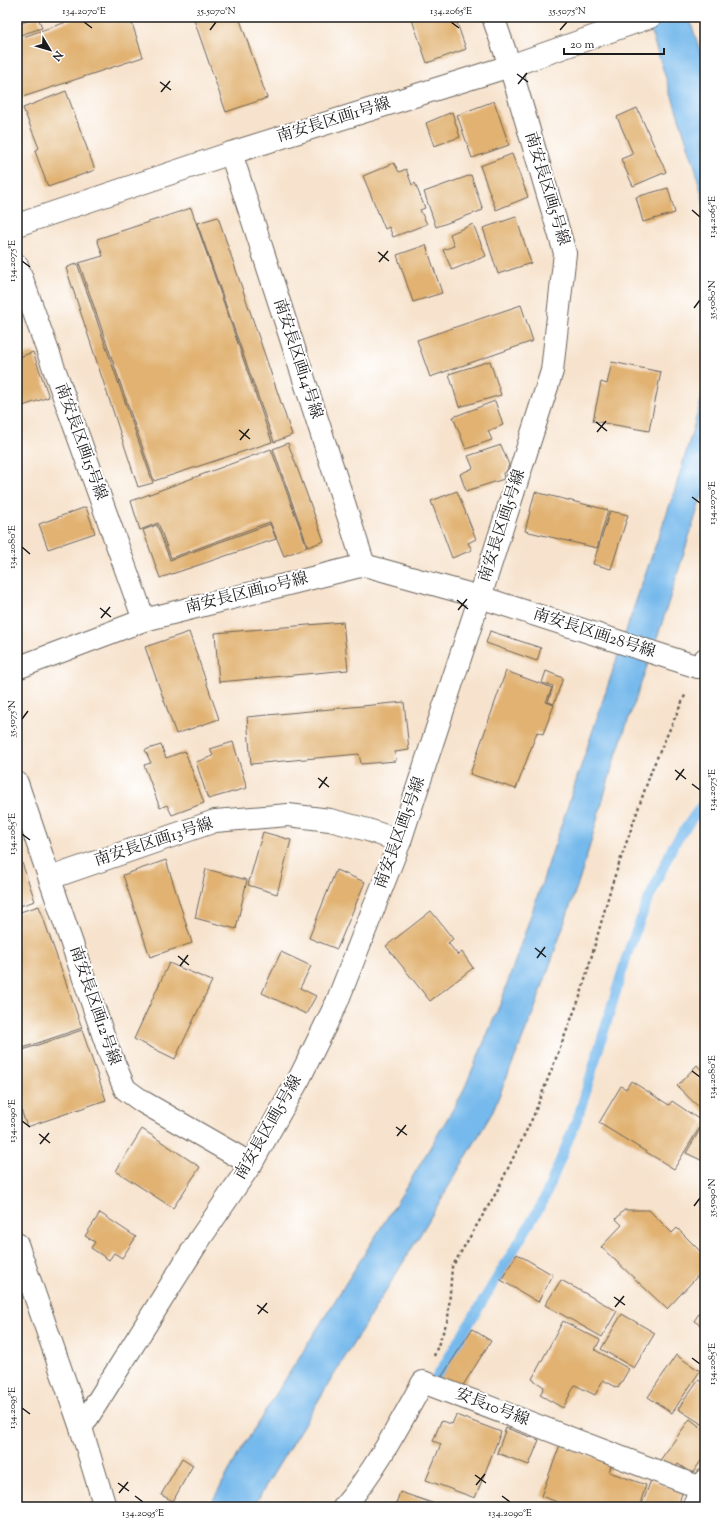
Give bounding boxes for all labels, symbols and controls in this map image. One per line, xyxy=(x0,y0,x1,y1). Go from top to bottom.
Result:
text: 134.2070°E xyxy=(62,4,106,19)
text: 35.5070°N xyxy=(196,4,236,19)
text: 134.2065°E xyxy=(430,4,472,19)
text: 35.5075°N xyxy=(548,4,586,19)
north arrow xyxy=(30,30,70,70)
scale bar xyxy=(564,30,664,56)
text: 20 m xyxy=(570,36,595,54)
text: N xyxy=(48,46,67,64)
street label: 南安長区画1号線 xyxy=(274,93,394,149)
street label: 南安長区画5号線 xyxy=(518,129,574,249)
text: 134.2065°E xyxy=(705,196,720,238)
text: 134.2075°E xyxy=(5,240,20,282)
text: 35.5080°N xyxy=(705,280,720,320)
street label: 南安長区画14号線 xyxy=(267,296,327,422)
street label: 南安長区画15号線 xyxy=(48,380,112,504)
street label: 南安長区画5号線 xyxy=(474,467,532,585)
text: 134.2070°E xyxy=(705,481,720,525)
text: 134.2080°E xyxy=(5,525,20,569)
street label: 南安長区画10号線 xyxy=(183,568,311,620)
street label: 南安長区画28号線 xyxy=(530,603,658,665)
text: 35.5075°N xyxy=(5,700,20,738)
text: 134.2075°E xyxy=(705,769,720,811)
street label: 南安長区画5号線 xyxy=(370,774,432,892)
text: 134.2085°E xyxy=(5,813,20,855)
street label: 南安長区画13号線 xyxy=(92,813,216,873)
street label: 南安長区画12号線 xyxy=(63,943,125,1069)
text: 134.2080°E xyxy=(705,1055,720,1099)
street label: 南安長区画5号線 xyxy=(230,1071,308,1185)
text: 134.2090°E xyxy=(5,1099,20,1143)
text: 35.5090°N xyxy=(705,1178,720,1218)
text: 134.2085°E xyxy=(705,1343,720,1385)
street label: 安長10号線 xyxy=(452,1383,532,1433)
text: 134.2095°E xyxy=(5,1387,20,1429)
text: 134.2095°E xyxy=(122,1506,164,1521)
text: 134.2090°E xyxy=(488,1506,532,1521)

